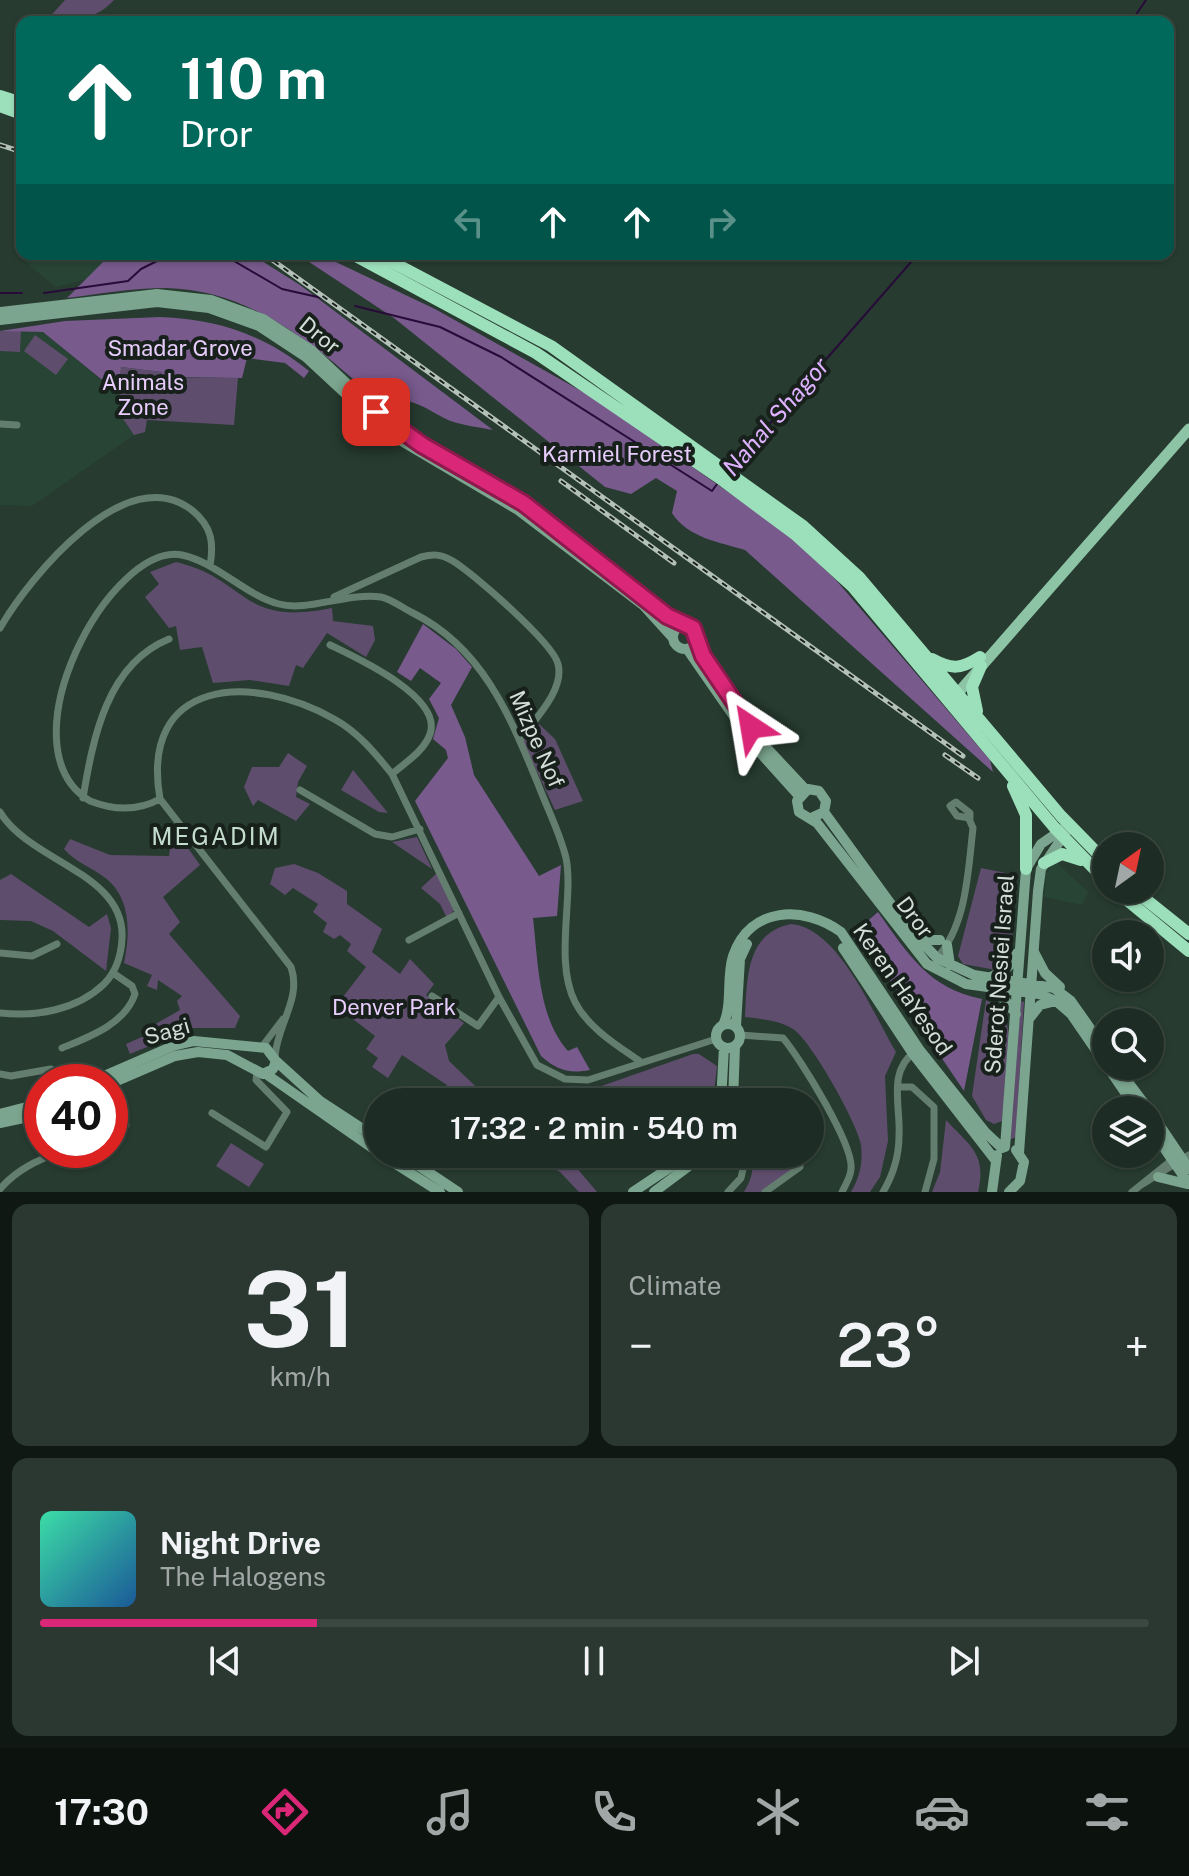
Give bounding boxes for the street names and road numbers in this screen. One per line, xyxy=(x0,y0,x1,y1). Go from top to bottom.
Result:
street label: Dror xyxy=(294,311,346,359)
street label: Mizpe Nof xyxy=(504,686,570,792)
street label: Sderot Nesiei Israel xyxy=(979,873,1019,1075)
street label: Dror xyxy=(891,891,939,943)
street label: Keren HaYesod xyxy=(848,918,958,1060)
street label: Sagi xyxy=(141,1012,193,1050)

